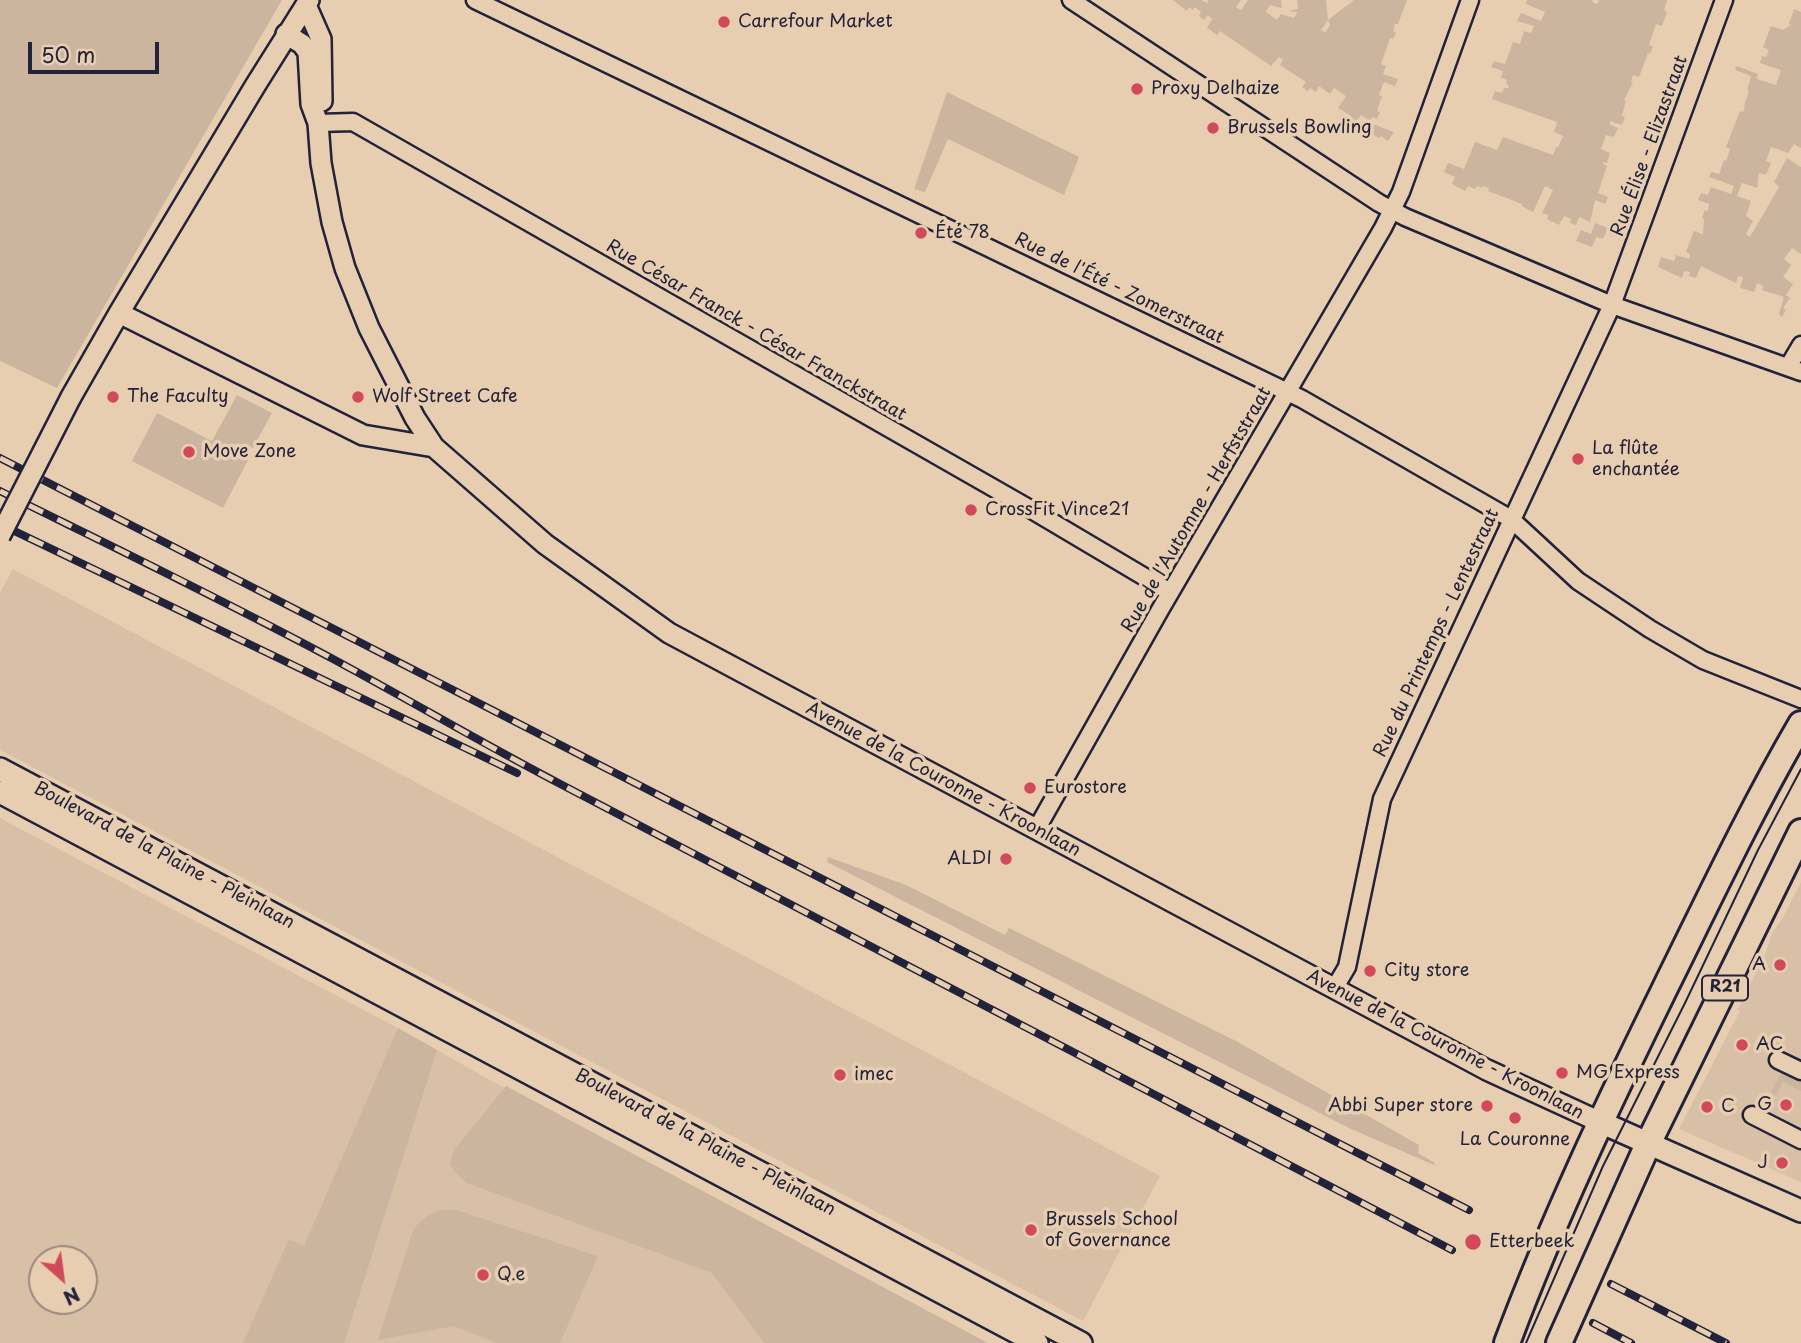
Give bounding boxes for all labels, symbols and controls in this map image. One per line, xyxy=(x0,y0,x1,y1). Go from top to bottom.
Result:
place label: Carrefour Market xyxy=(738,11,893,33)
marker: Carrefour Market xyxy=(716,14,732,30)
scale bar xyxy=(32,28,163,72)
text: 50 m xyxy=(41,38,95,70)
street label: Rue Élise - Elizastraat xyxy=(1607,53,1693,239)
place label: Proxy Delhaize xyxy=(1151,78,1279,100)
marker: Proxy Delhaize xyxy=(1129,81,1145,97)
place label: Brussels Bowling xyxy=(1227,117,1372,139)
marker: Brussels Bowling xyxy=(1205,120,1221,136)
place label: Été 78 xyxy=(935,222,990,244)
marker: Été 78 xyxy=(913,225,929,241)
street label: Rue de l'Été - Zomerstraat xyxy=(1011,229,1227,349)
street label: Rue César Franck - César Franckstraat xyxy=(602,236,910,426)
street label: Rue de l'Automne - Herfststraat xyxy=(1118,383,1276,637)
place label: The Faculty xyxy=(127,386,229,408)
place label: Wolf Street Cafe xyxy=(372,386,518,408)
marker: The Faculty xyxy=(105,389,121,405)
marker: Wolf Street Cafe xyxy=(350,389,366,405)
place label: La flûte enchantée xyxy=(1592,438,1680,480)
place label: Move Zone xyxy=(203,441,296,463)
marker: Move Zone xyxy=(181,444,197,460)
marker: La flûte enchantée xyxy=(1570,451,1586,467)
place label: CrossFit Vince21 xyxy=(985,499,1129,521)
marker: CrossFit Vince21 xyxy=(963,502,979,518)
street label: Rue du Printemps - Lentestraat xyxy=(1370,505,1504,761)
street label: Avenue de la Couronne - Kroonlaan xyxy=(802,698,1084,862)
place label: Eurostore xyxy=(1044,777,1127,799)
street label: Boulevard de la Plaine - Pleinlaan xyxy=(30,778,298,934)
marker: Eurostore xyxy=(1022,780,1038,796)
place label: ALDI xyxy=(947,848,992,870)
marker: ALDI xyxy=(998,851,1014,867)
place label: A xyxy=(1752,954,1766,976)
marker: A xyxy=(1772,957,1788,973)
place label: City store xyxy=(1384,960,1469,982)
marker: City store xyxy=(1362,963,1378,979)
street label: Avenue de la Couronne - Kroonlaan xyxy=(1303,965,1587,1125)
road number: R21 xyxy=(1702,976,1748,1000)
place label: AC xyxy=(1756,1034,1783,1056)
marker: AC xyxy=(1734,1037,1750,1053)
place label: MG Express xyxy=(1576,1062,1680,1084)
place label: imec xyxy=(854,1064,893,1086)
street label: Boulevard de la Plaine - Pleinlaan xyxy=(571,1065,839,1221)
marker: MG Express xyxy=(1554,1065,1570,1081)
marker: imec xyxy=(832,1067,848,1083)
place label: G xyxy=(1757,1094,1772,1116)
place label: Abbi Super store xyxy=(1328,1095,1473,1117)
place label: C xyxy=(1721,1096,1735,1118)
marker: G xyxy=(1778,1097,1794,1113)
marker: Abbi Super store xyxy=(1479,1098,1495,1114)
marker: C xyxy=(1699,1099,1715,1115)
marker: La Couronne xyxy=(1507,1110,1523,1126)
place label: La Couronne xyxy=(1460,1129,1570,1151)
place label: J xyxy=(1757,1152,1768,1174)
marker: J xyxy=(1774,1155,1790,1171)
place label: Brussels School of Governance xyxy=(1045,1209,1178,1252)
marker: Brussels School of Governance xyxy=(1023,1222,1039,1238)
place label: Etterbeek xyxy=(1489,1231,1574,1253)
marker: Etterbeek xyxy=(1463,1232,1483,1252)
north arrow xyxy=(28,1245,98,1315)
place label: Q.e xyxy=(497,1264,525,1286)
marker: Q.e xyxy=(475,1267,491,1283)
text: N xyxy=(59,1281,85,1313)

